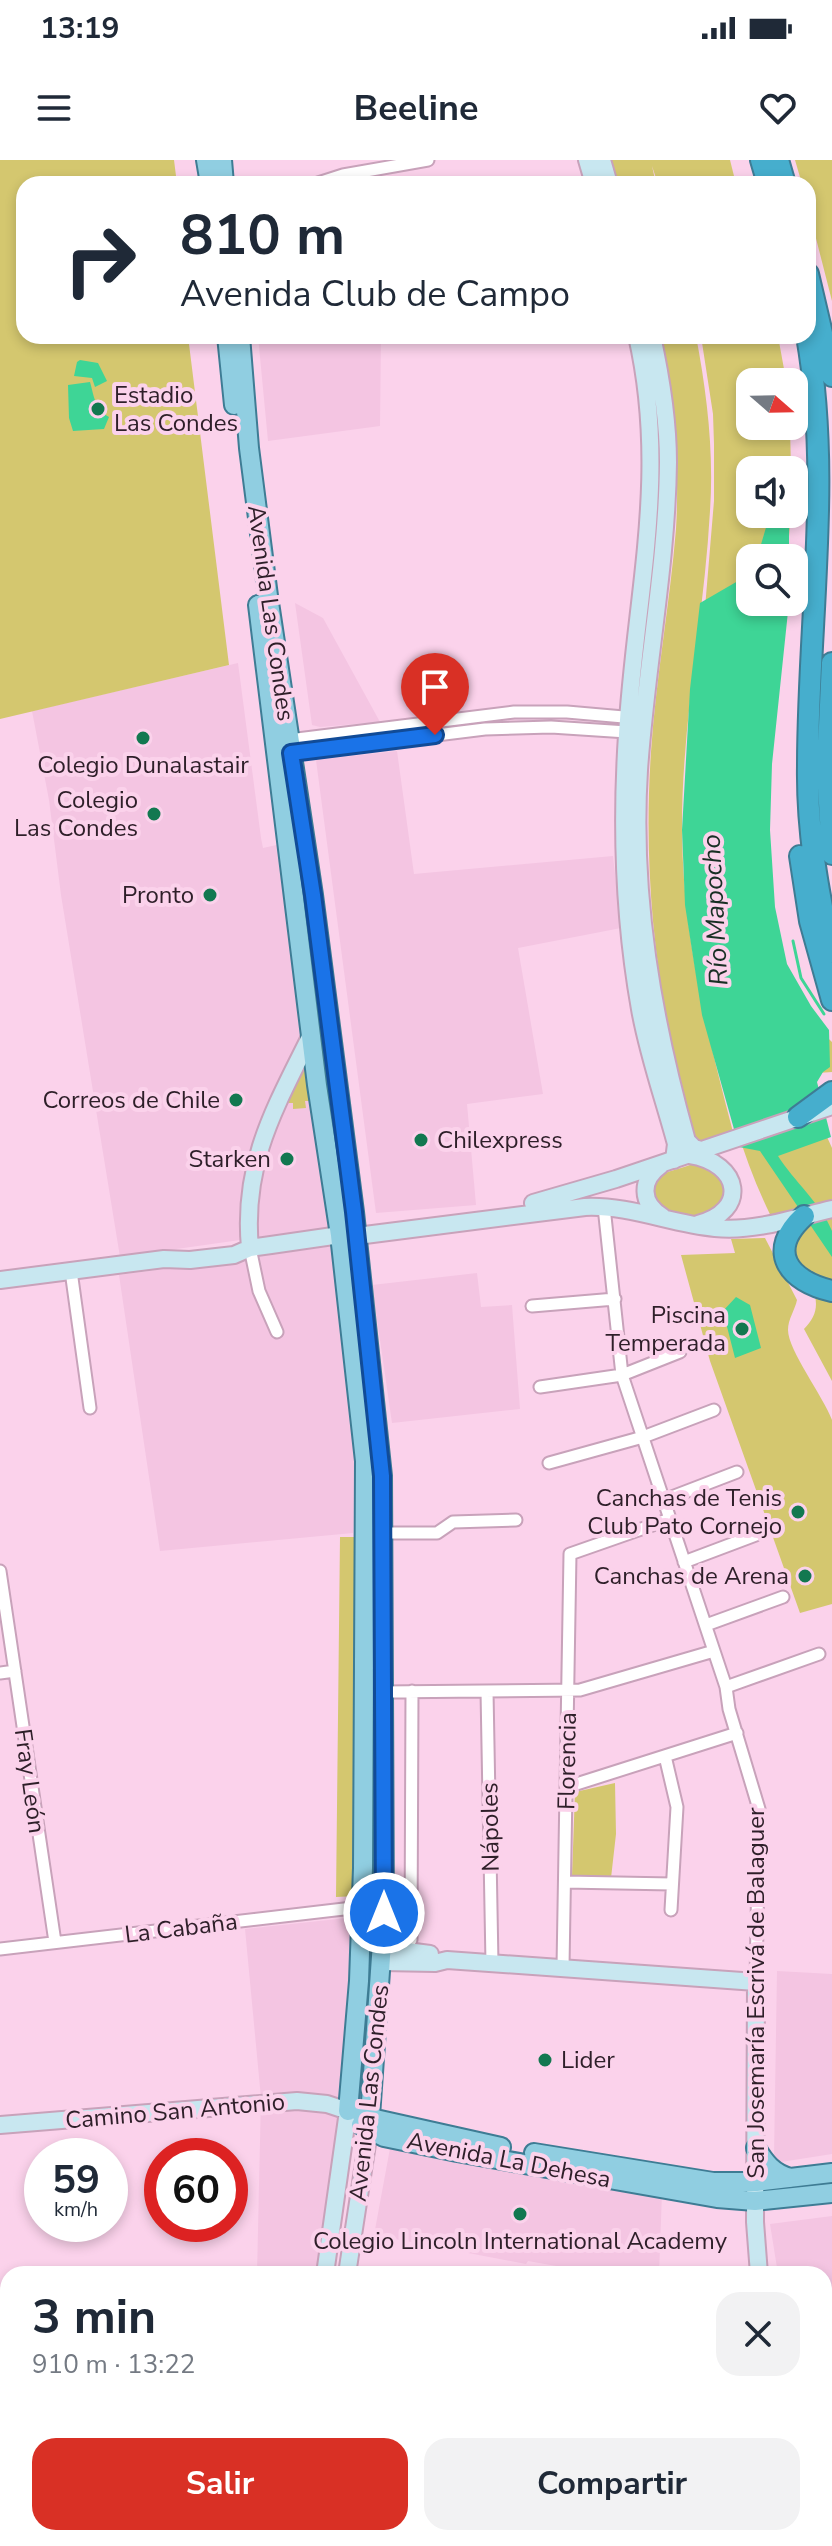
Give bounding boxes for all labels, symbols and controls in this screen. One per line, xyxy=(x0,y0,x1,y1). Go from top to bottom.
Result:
text: 13:19 xyxy=(40,8,119,49)
text: Beeline xyxy=(353,84,479,133)
icon: menu xyxy=(32,86,76,130)
icon: heart xyxy=(756,86,800,130)
text: 810 m xyxy=(180,197,345,274)
icon: right xyxy=(48,208,152,312)
text: Avenida Club de Campo xyxy=(180,270,570,319)
north arrow xyxy=(736,368,808,440)
map controls xyxy=(736,368,808,616)
place label: Estadio Las Condes xyxy=(114,379,238,439)
marker: Estadio Las Condes xyxy=(89,400,107,418)
button: sound xyxy=(736,456,808,528)
street label: Avenida Las Condes xyxy=(240,503,302,723)
button: search xyxy=(736,544,808,616)
pin xyxy=(401,653,469,735)
icon: arrive xyxy=(413,665,457,709)
marker: Colegio Dunalastair xyxy=(134,729,152,747)
place label: Colegio Dunalastair xyxy=(37,749,249,781)
place label: Colegio Las Condes xyxy=(14,784,138,844)
marker: Colegio Las Condes xyxy=(145,805,163,823)
water label: Río Mapocho xyxy=(694,833,736,987)
place label: Pronto xyxy=(122,879,194,911)
marker: Pronto xyxy=(201,886,219,904)
place label: Correos de Chile xyxy=(42,1084,220,1116)
marker: Correos de Chile xyxy=(227,1091,245,1109)
place label: Chilexpress xyxy=(437,1124,563,1156)
marker: Chilexpress xyxy=(412,1131,430,1149)
place label: Starken xyxy=(188,1143,271,1175)
marker: Starken xyxy=(278,1150,296,1168)
place label: Piscina Temperada xyxy=(605,1299,726,1359)
marker: Piscina Temperada xyxy=(733,1320,751,1338)
place label: Canchas de Tenis Club Pato Cornejo xyxy=(587,1482,782,1542)
marker: Canchas de Tenis Club Pato Cornejo xyxy=(789,1503,807,1521)
place label: Canchas de Arena xyxy=(594,1560,789,1592)
marker: Canchas de Arena xyxy=(796,1567,814,1585)
street label: Florencia xyxy=(550,1712,584,1810)
street label: Fray León xyxy=(7,1727,53,1835)
street label: Nápoles xyxy=(473,1782,507,1872)
street label: San Josemaría Escrivá de Balaguer xyxy=(740,1807,772,2179)
position arrow xyxy=(342,1871,426,1955)
street label: La Cabaña xyxy=(123,1905,239,1951)
street label: Avenida Las Condes xyxy=(342,1983,396,2203)
place label: Lider xyxy=(561,2044,615,2076)
marker: Lider xyxy=(536,2051,554,2069)
street label: Camino San Antonio xyxy=(64,2085,286,2137)
street label: Avenida La Dehesa xyxy=(404,2125,614,2195)
speed limit sign: 60 xyxy=(144,2138,248,2242)
text: 59 xyxy=(52,2153,100,2207)
text: km/h xyxy=(54,2196,98,2223)
marker: Colegio Lincoln International Academy xyxy=(511,2205,529,2223)
place label: Colegio Lincoln International Academy xyxy=(313,2225,728,2257)
text: 3 min xyxy=(32,2284,156,2350)
button: close xyxy=(716,2292,800,2376)
text: 910 m · 13:22 xyxy=(32,2347,195,2382)
button: Salir xyxy=(32,2438,408,2530)
button: Compartir xyxy=(424,2438,800,2530)

